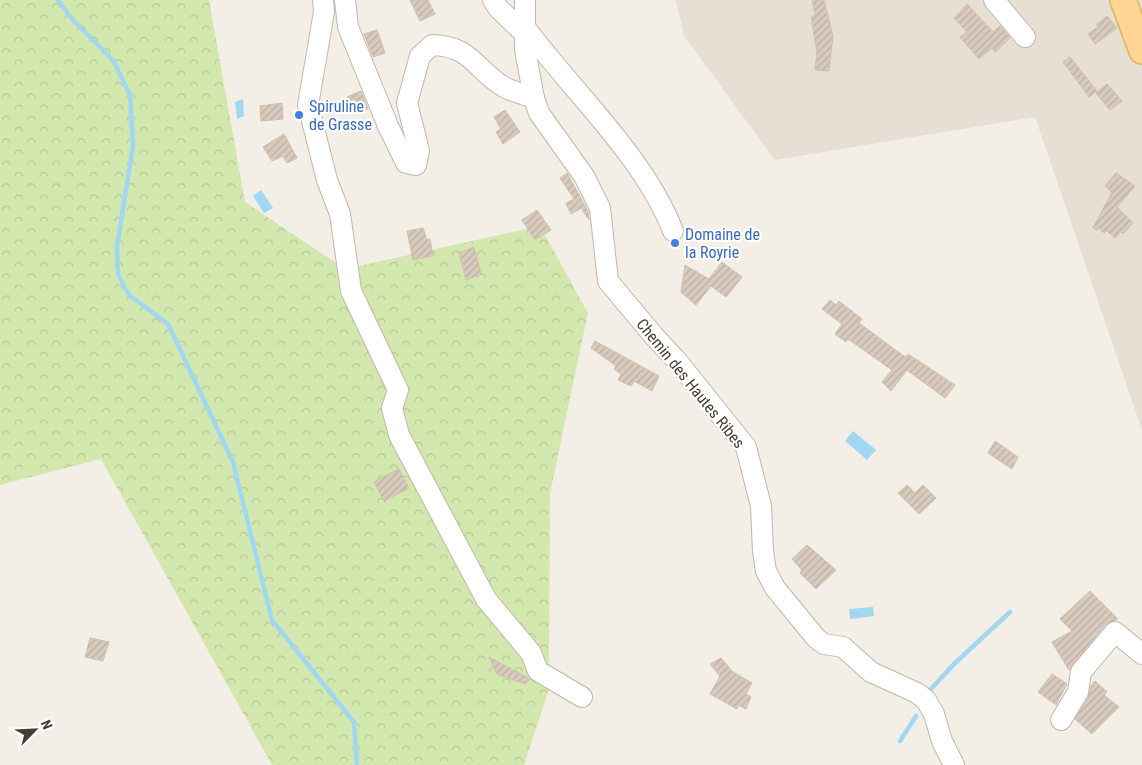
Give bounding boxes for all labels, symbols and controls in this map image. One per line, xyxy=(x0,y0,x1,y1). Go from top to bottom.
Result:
place label: Spiruline de Grasse xyxy=(309,97,372,134)
marker: Spiruline de Grasse xyxy=(293,109,305,121)
place label: Domaine de la Royrie xyxy=(685,225,760,262)
marker: Domaine de la Royrie xyxy=(669,237,681,249)
street label: Chemin des Hautes Ribes xyxy=(632,315,749,452)
north arrow xyxy=(10,705,60,755)
text: N xyxy=(38,718,56,732)

